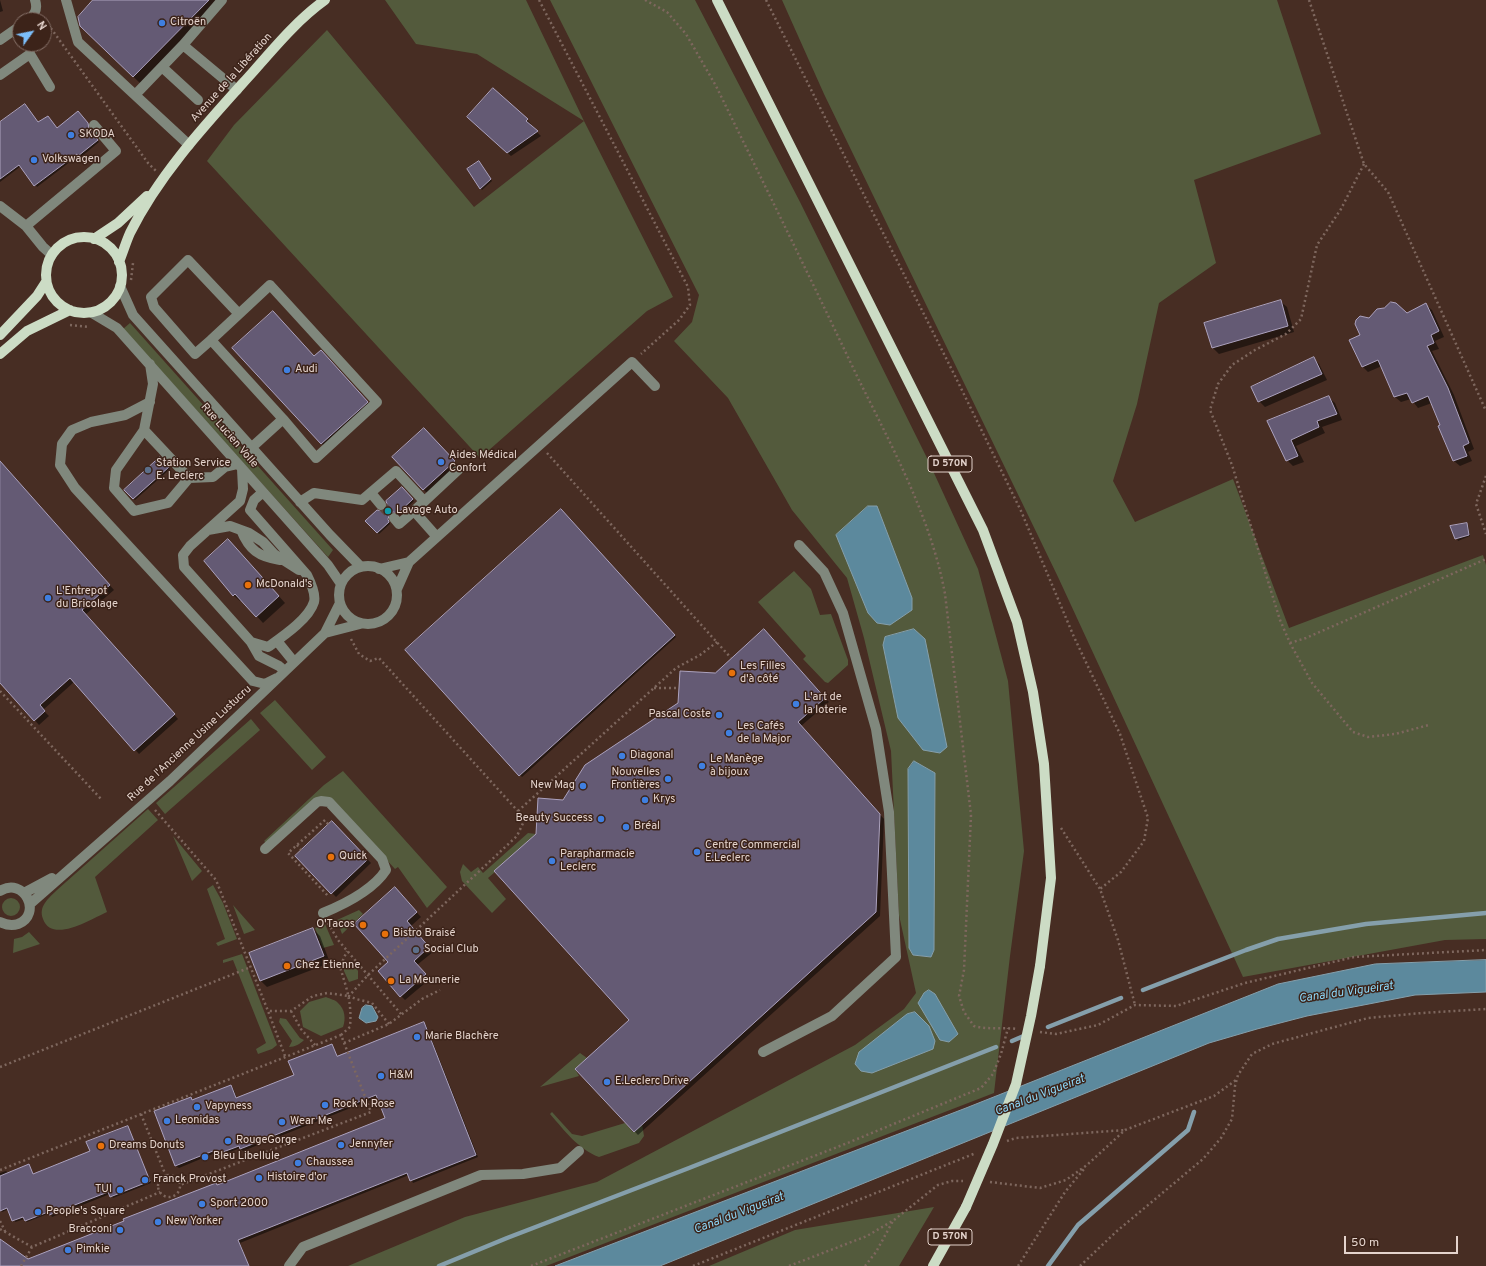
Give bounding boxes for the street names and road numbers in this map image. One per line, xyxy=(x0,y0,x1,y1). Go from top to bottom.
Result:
street label: Avenue de la Libération xyxy=(189,31,275,125)
street label: Rue Lucien Volle xyxy=(197,401,261,471)
road number: D 570N xyxy=(928,456,972,472)
street label: Rue de l'Ancienne Usine Lustucru xyxy=(125,683,255,805)
road number: D 570N xyxy=(928,1229,972,1245)

